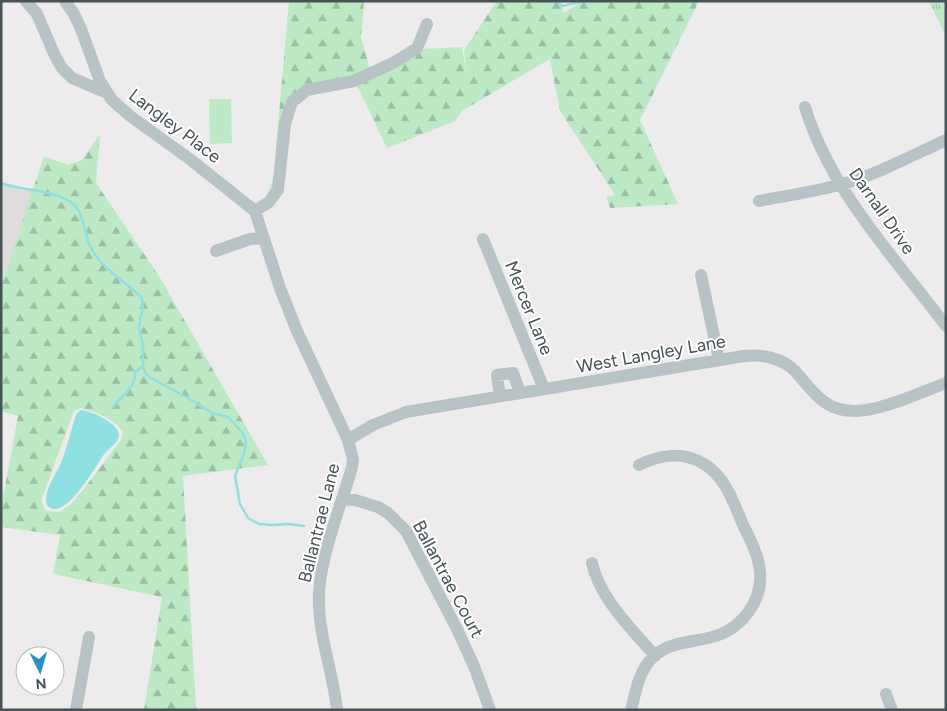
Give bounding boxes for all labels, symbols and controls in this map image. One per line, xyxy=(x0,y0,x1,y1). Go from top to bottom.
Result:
street label: Langley Place xyxy=(125,84,226,168)
street label: Darnall Drive xyxy=(844,163,920,259)
street label: Mercer Lane xyxy=(500,258,558,358)
street label: West Langley Lane xyxy=(575,330,727,378)
street label: Ballantrae Lane xyxy=(294,461,344,585)
street label: Ballantrae Court xyxy=(408,516,488,642)
north arrow xyxy=(15,646,65,696)
text: N xyxy=(35,675,47,692)

